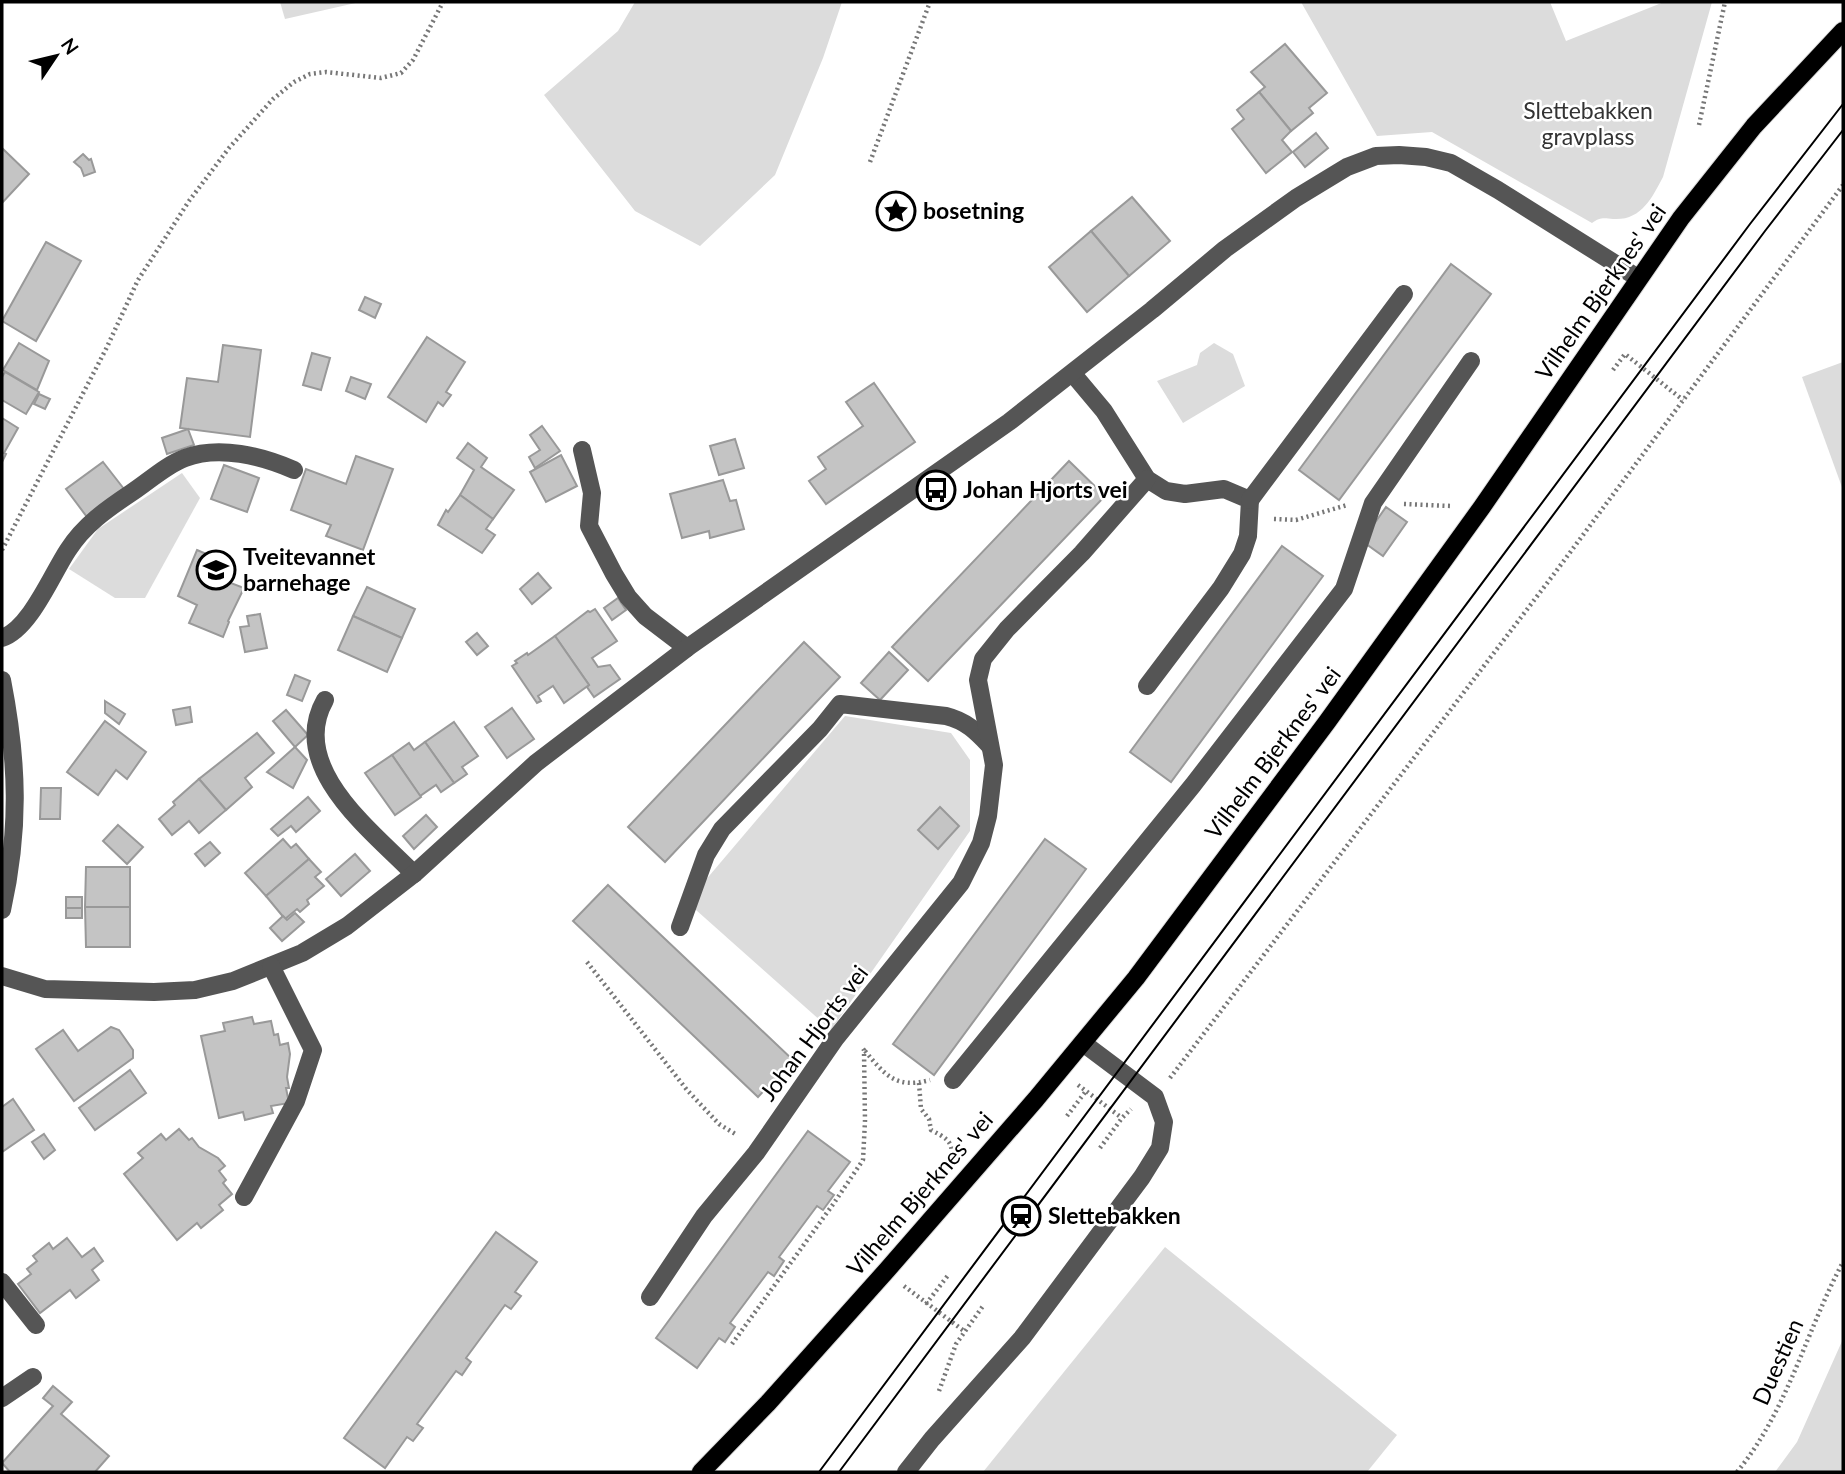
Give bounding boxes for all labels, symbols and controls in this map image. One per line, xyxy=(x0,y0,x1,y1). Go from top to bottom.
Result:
north arrow xyxy=(21,21,91,91)
text: N xyxy=(57,33,84,59)
park label: Slettebakken gravplass xyxy=(1523,96,1653,150)
place icon: bosetning xyxy=(875,190,917,232)
place label: bosetning xyxy=(923,196,1024,224)
street label: Vilhelm Bjerknes' vei xyxy=(1529,198,1671,385)
bus stop icon: Johan Hjorts vei xyxy=(915,469,957,511)
place label: Johan Hjorts vei xyxy=(963,475,1128,503)
place label: Tveitevannet barnehage xyxy=(243,542,376,596)
school or university icon: Tveitevannet barnehage xyxy=(195,549,237,591)
street label: Vilhelm Bjerknes' vei xyxy=(1198,661,1346,844)
street label: Johan Hjorts vei xyxy=(753,959,873,1106)
street label: Vilhelm Bjerknes' vei xyxy=(840,1106,998,1281)
station icon: Slettebakken xyxy=(1000,1195,1042,1237)
place label: Slettebakken xyxy=(1048,1201,1181,1229)
street label: Duestien xyxy=(1746,1314,1808,1409)

